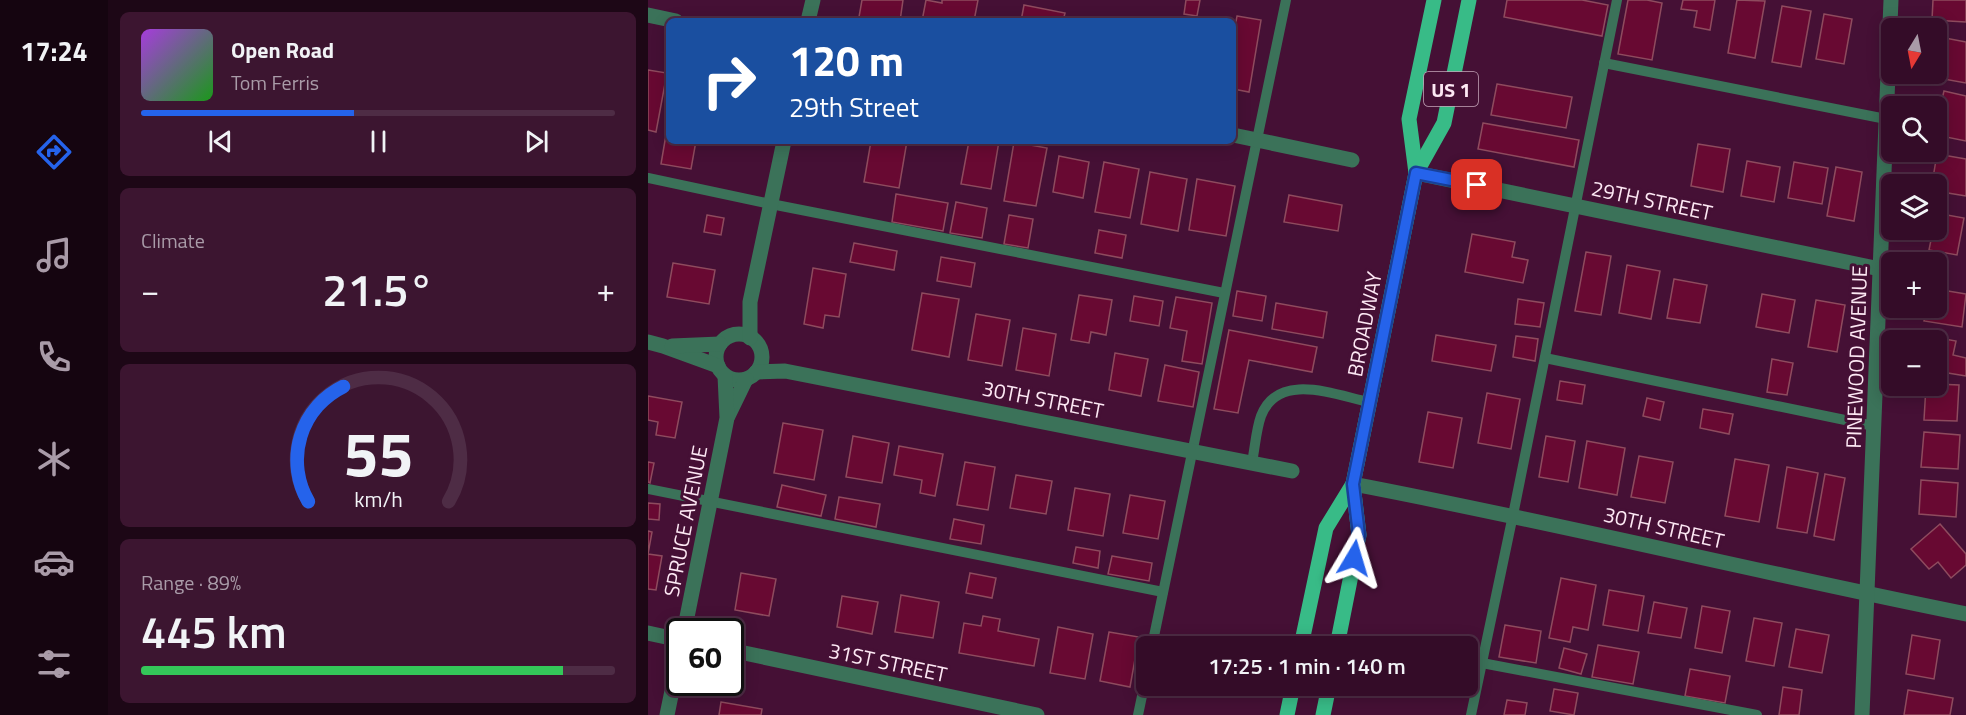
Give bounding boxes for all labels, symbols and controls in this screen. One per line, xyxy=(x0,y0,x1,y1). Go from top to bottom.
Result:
north arrow xyxy=(1881,18,1947,84)
map controls xyxy=(1881,18,1947,396)
text: 120 m xyxy=(789,28,904,92)
text: 17:24 xyxy=(20,30,88,71)
text: Open Road xyxy=(231,33,334,67)
icon: right xyxy=(690,42,768,120)
text: Tom Ferris xyxy=(231,67,319,98)
road number: US 1 xyxy=(1424,72,1478,106)
text: 29th Street xyxy=(789,86,919,127)
button: search xyxy=(1881,96,1947,162)
icon: previous xyxy=(204,125,237,158)
icon: pause xyxy=(362,125,395,158)
icon: next xyxy=(520,125,553,158)
icon: directions xyxy=(33,131,75,173)
pin xyxy=(1451,159,1502,210)
icon: arrive xyxy=(1460,168,1493,201)
street label: 29TH STREET xyxy=(1589,172,1715,228)
button: layers xyxy=(1881,174,1947,240)
text: Climate xyxy=(141,225,205,256)
icon: music xyxy=(33,234,75,276)
button: + xyxy=(1881,252,1947,318)
text: 21.5° xyxy=(322,255,434,323)
text: − xyxy=(141,265,159,315)
text: + xyxy=(597,265,615,315)
street label: PINEWOOD AVENUE xyxy=(1837,265,1875,449)
street label: BROADWAY xyxy=(1338,268,1390,379)
button: − xyxy=(1881,330,1947,396)
icon: phone xyxy=(33,336,75,378)
street label: 30TH STREET xyxy=(980,372,1106,426)
text: 55 xyxy=(343,406,413,501)
icon: climate xyxy=(33,438,75,480)
street label: SPRUCE AVENUE xyxy=(655,443,715,599)
text: km/h xyxy=(354,484,402,516)
street label: 30TH STREET xyxy=(1600,498,1728,556)
position arrow xyxy=(1322,526,1386,590)
icon: car xyxy=(33,541,75,583)
text: Range · 89% xyxy=(141,567,241,598)
text: 445 km xyxy=(141,597,287,665)
speed limit sign: 60 xyxy=(666,618,744,696)
street label: 31ST STREET xyxy=(826,634,950,690)
icon: filters xyxy=(33,643,75,685)
text: 17:25 · 1 min · 140 m xyxy=(1208,649,1406,683)

